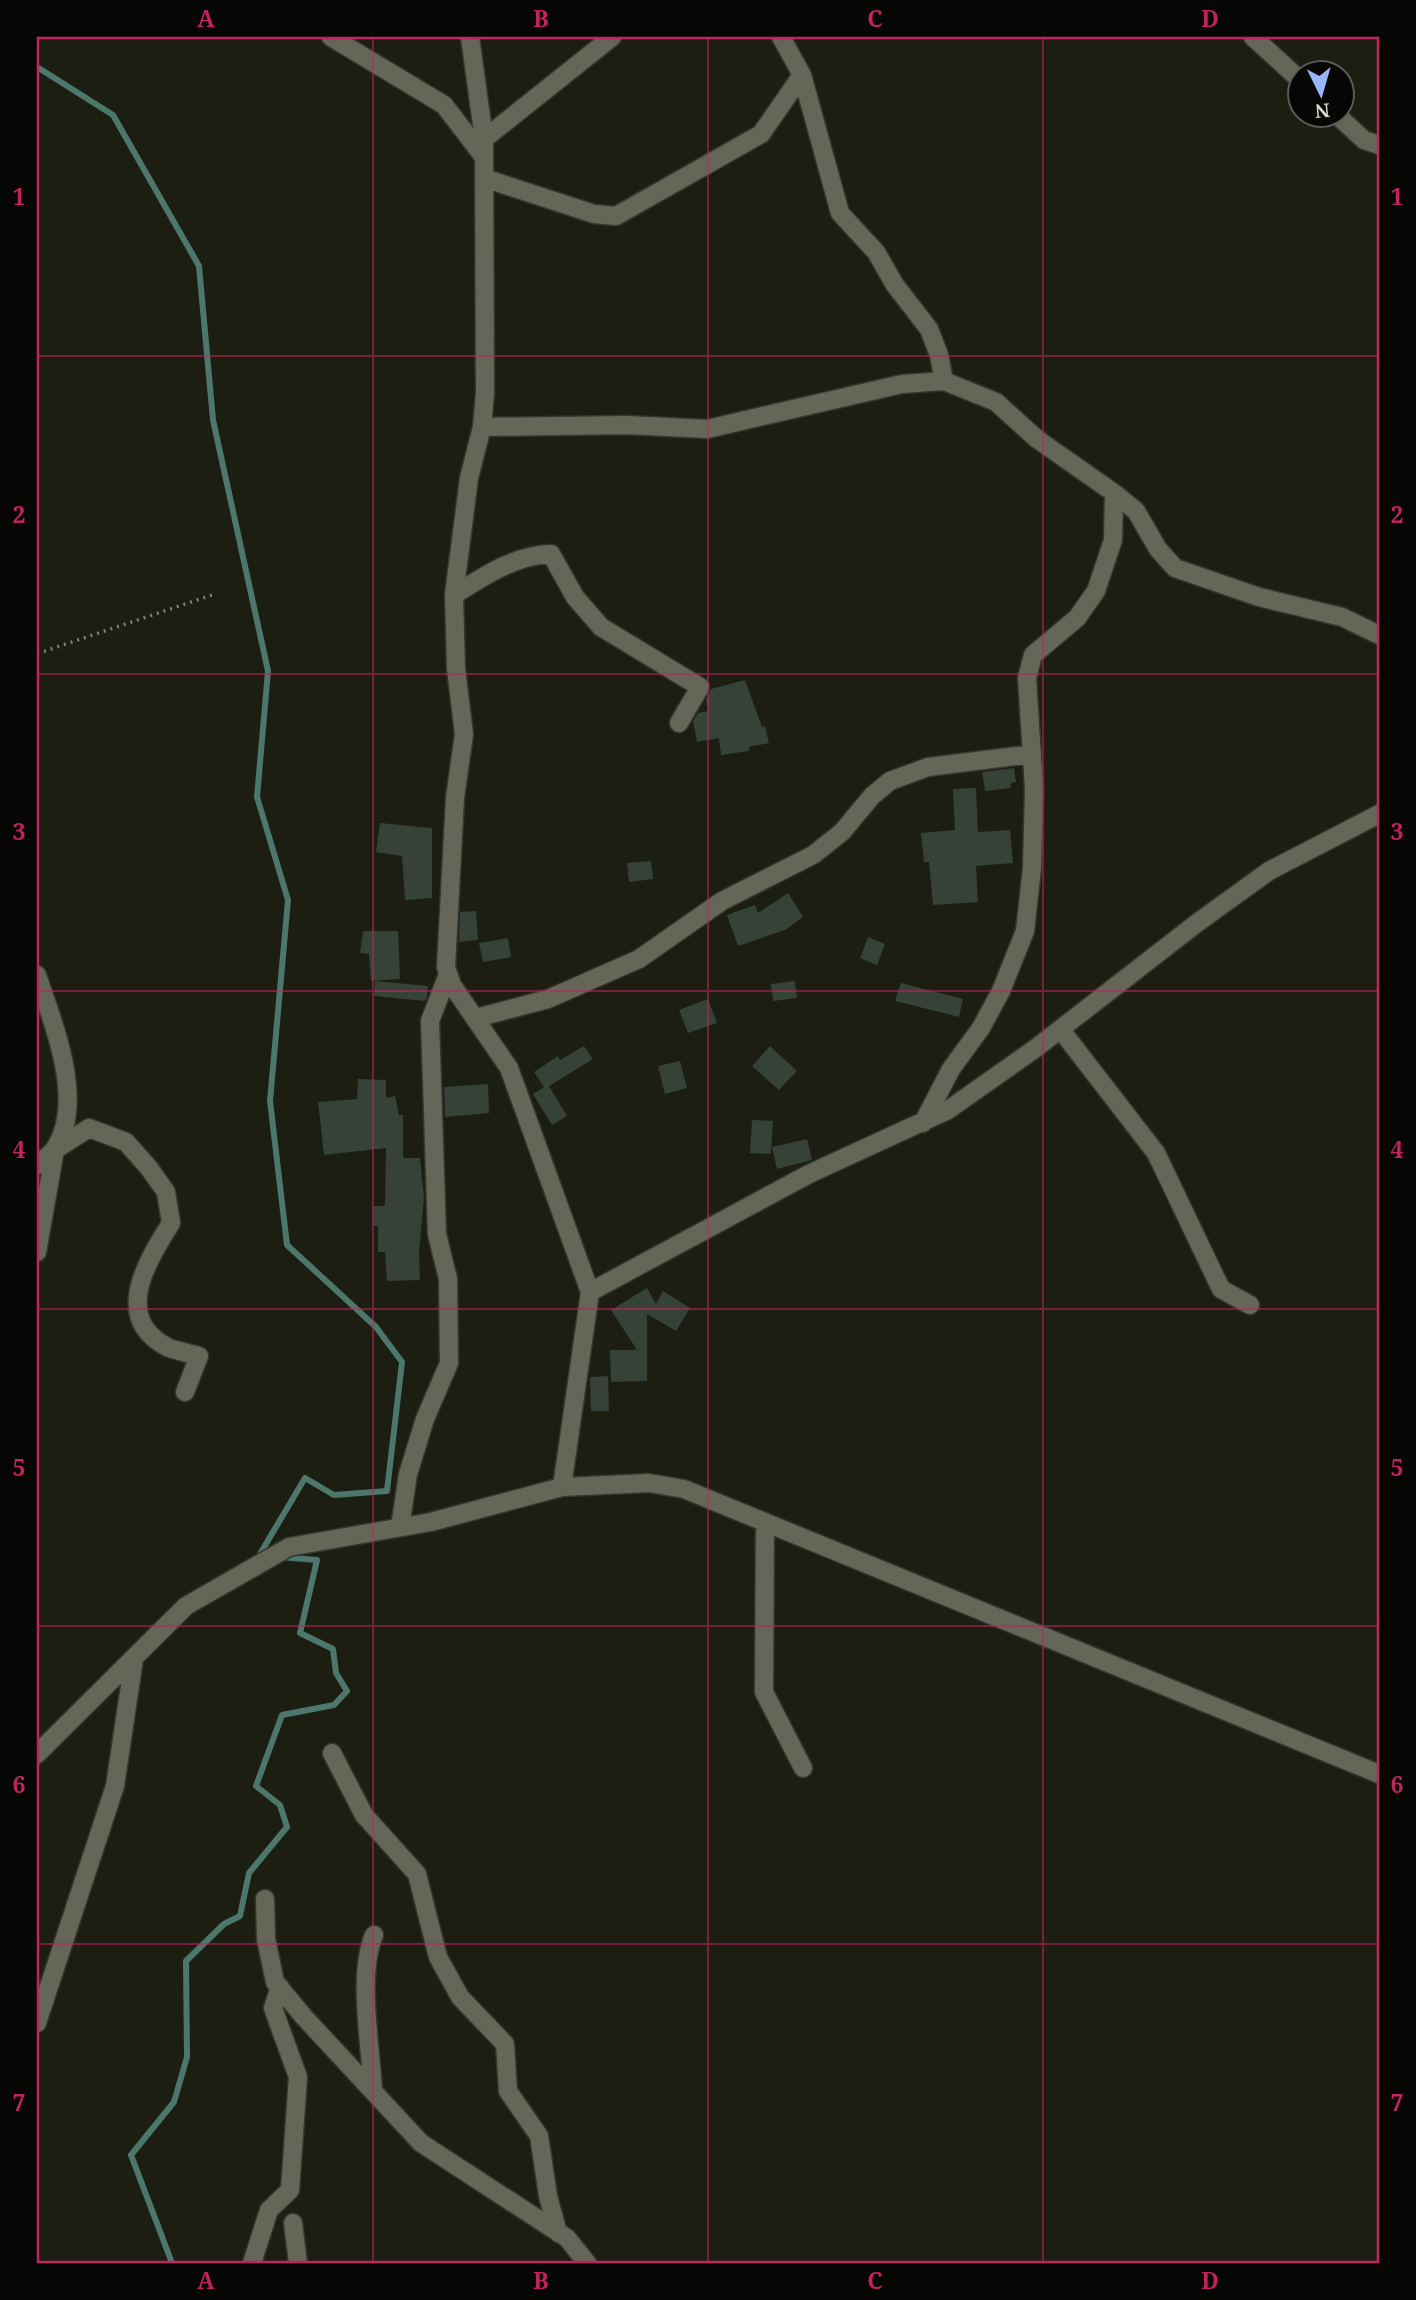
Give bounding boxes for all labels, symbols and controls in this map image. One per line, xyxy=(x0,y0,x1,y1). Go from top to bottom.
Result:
text: A xyxy=(197,2,215,34)
text: B xyxy=(533,2,549,34)
text: C xyxy=(867,2,883,34)
text: D xyxy=(1201,2,1219,34)
north arrow xyxy=(1286,60,1356,130)
text: N xyxy=(1314,97,1331,125)
text: 1 xyxy=(13,180,26,212)
text: 1 xyxy=(1391,180,1404,212)
text: 2 xyxy=(13,498,26,530)
text: 2 xyxy=(1391,498,1404,530)
text: 3 xyxy=(13,815,26,847)
text: 3 xyxy=(1391,815,1404,847)
text: 4 xyxy=(13,1133,26,1165)
text: 4 xyxy=(1391,1133,1404,1165)
text: 5 xyxy=(13,1451,26,1483)
text: 5 xyxy=(1391,1451,1404,1483)
text: 6 xyxy=(13,1768,26,1800)
text: 6 xyxy=(1391,1768,1404,1800)
text: 7 xyxy=(13,2086,26,2118)
text: 7 xyxy=(1391,2086,1404,2118)
text: A xyxy=(197,2264,215,2296)
text: B xyxy=(533,2264,549,2296)
text: C xyxy=(867,2264,883,2296)
text: D xyxy=(1201,2264,1219,2296)

